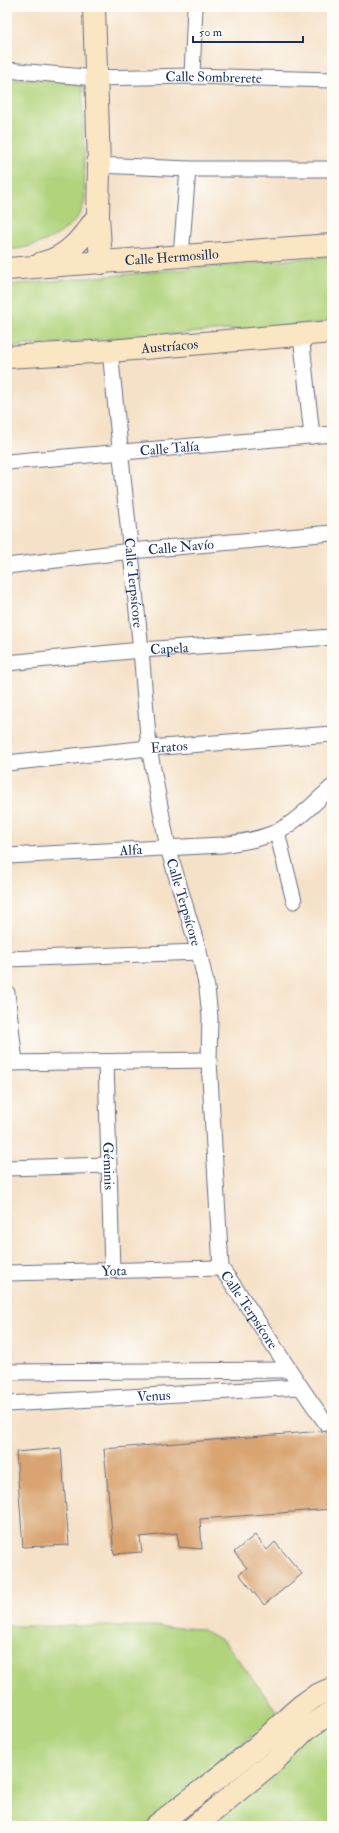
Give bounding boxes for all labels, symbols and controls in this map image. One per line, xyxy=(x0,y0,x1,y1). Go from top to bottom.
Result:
scale bar xyxy=(193,18,303,44)
text: 50 m xyxy=(199,25,223,40)
street label: Calle Sombrerete xyxy=(165,68,262,87)
street label: Calle Hermosillo xyxy=(124,245,219,269)
street label: Austríacos xyxy=(139,335,199,357)
street label: Calle Talía xyxy=(139,437,200,460)
street label: Calle Navío xyxy=(147,536,215,558)
street label: Calle Terpsícore xyxy=(120,537,147,629)
street label: Capela xyxy=(150,639,189,658)
street label: Eratos xyxy=(150,737,189,757)
street label: Alfa xyxy=(118,841,143,859)
street label: Calle Terpsícore xyxy=(163,856,205,948)
street label: Géminis xyxy=(99,1142,118,1190)
street label: Yota xyxy=(101,1262,127,1280)
street label: Calle Terpsícore xyxy=(217,1267,281,1352)
street label: Venus xyxy=(136,1387,171,1405)

